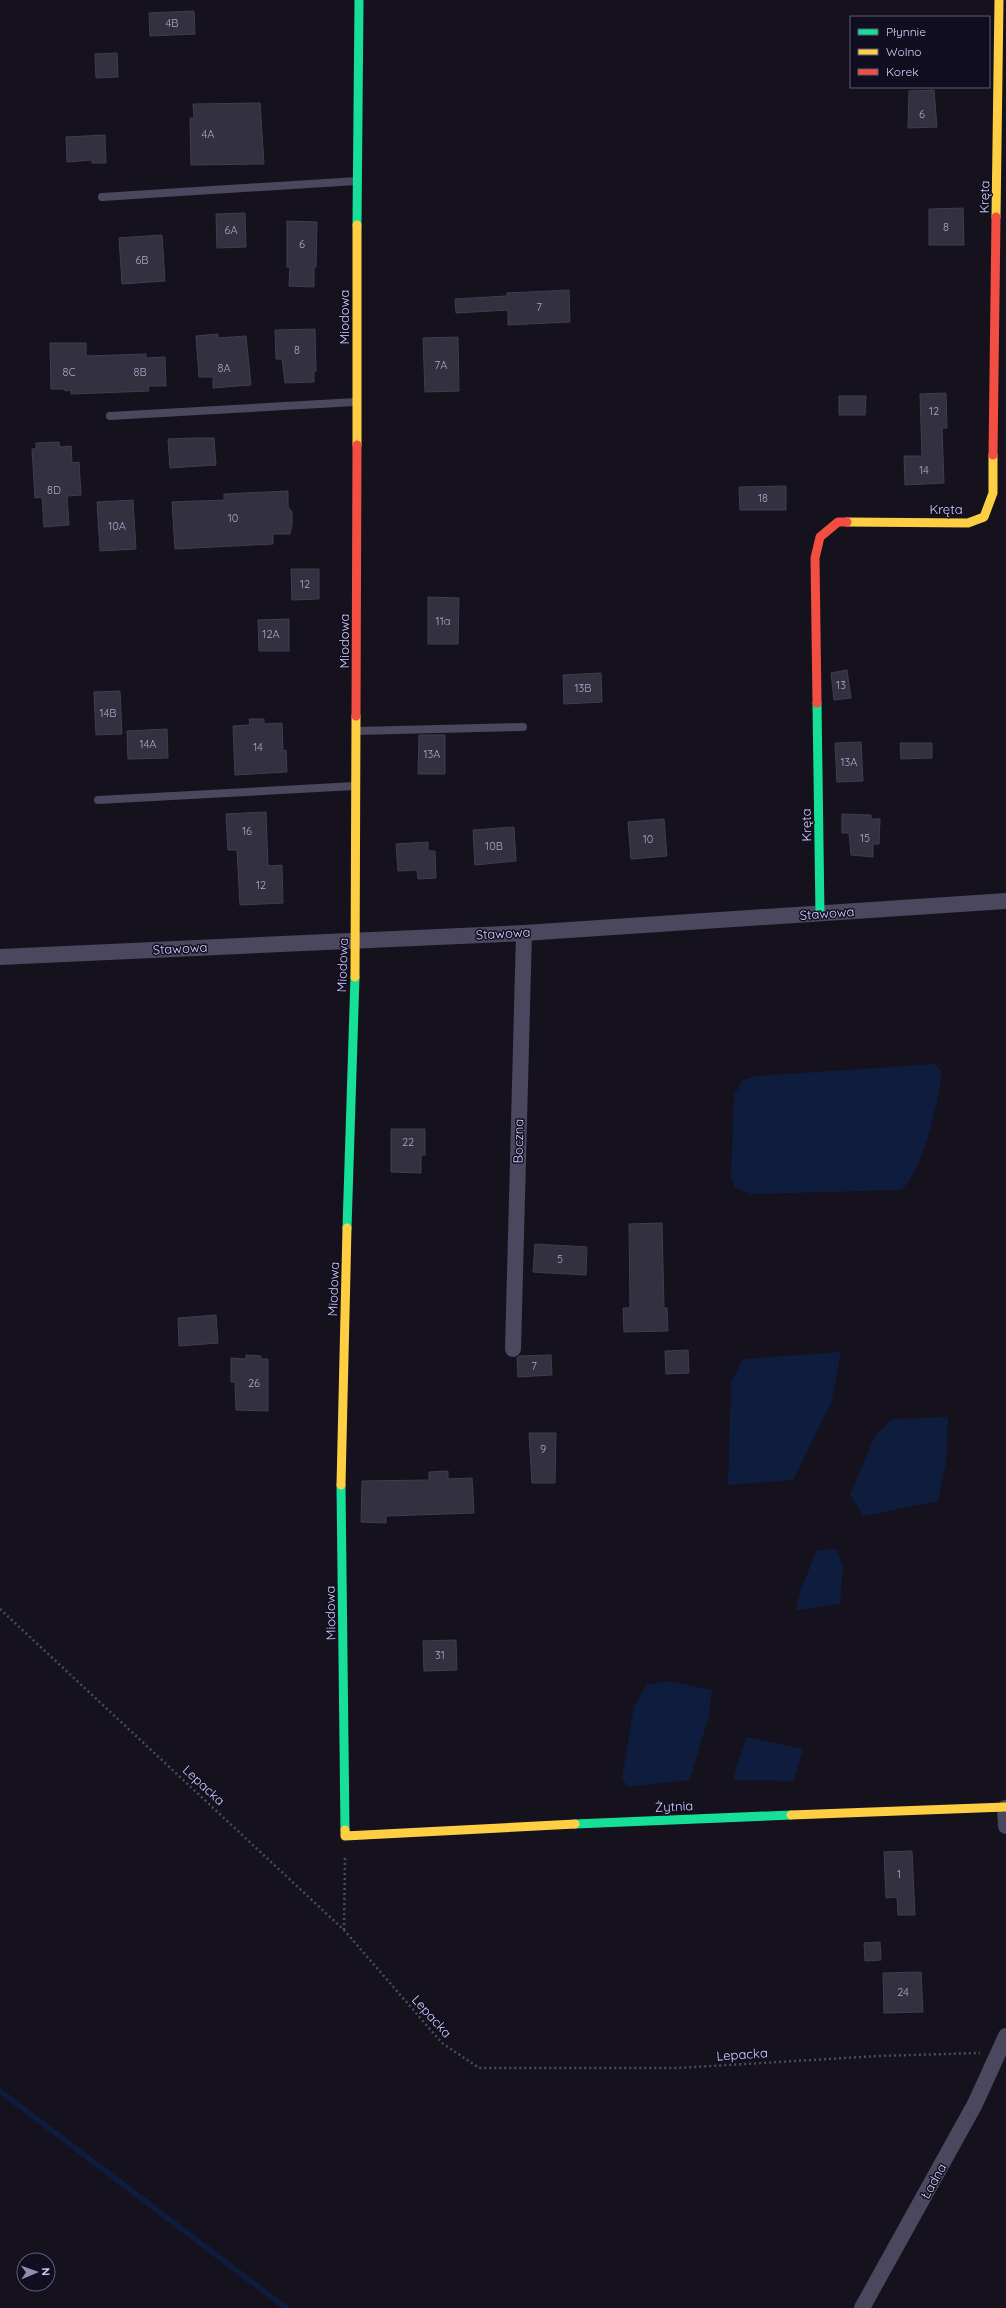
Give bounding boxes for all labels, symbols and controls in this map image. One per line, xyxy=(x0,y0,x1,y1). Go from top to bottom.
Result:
house number: 4B xyxy=(166,16,178,30)
legend xyxy=(850,16,990,88)
text: Płynnie xyxy=(886,24,926,39)
text: Wolno xyxy=(886,44,922,59)
text: Korek xyxy=(886,64,919,79)
house number: 6 xyxy=(919,107,925,121)
house number: 4A xyxy=(202,127,214,141)
street label: Kręta xyxy=(976,180,992,214)
house number: 8 xyxy=(943,220,949,234)
house number: 6A xyxy=(224,223,238,237)
house number: 6 xyxy=(299,237,305,251)
house number: 6B xyxy=(135,253,149,267)
street label: Miodowa xyxy=(336,290,352,344)
house number: 7 xyxy=(536,300,542,314)
house number: 8 xyxy=(294,343,300,357)
house number: 7A xyxy=(435,358,447,372)
house number: 8A xyxy=(217,361,231,375)
house number: 8C xyxy=(62,365,76,379)
house number: 8B xyxy=(133,365,147,379)
house number: 12 xyxy=(929,404,939,418)
house number: 14 xyxy=(919,463,929,477)
house number: 8D xyxy=(47,483,61,497)
house number: 18 xyxy=(758,491,768,505)
street label: Kręta xyxy=(929,501,963,517)
house number: 10 xyxy=(228,511,238,525)
house number: 10A xyxy=(108,519,126,533)
house number: 12 xyxy=(300,577,310,591)
street label: Miodowa xyxy=(336,614,352,668)
house number: 11a xyxy=(436,614,450,628)
house number: 12A xyxy=(262,627,280,641)
house number: 13 xyxy=(836,678,846,692)
house number: 13B xyxy=(575,681,592,695)
house number: 14B xyxy=(100,706,116,720)
house number: 14A xyxy=(140,737,156,751)
house number: 14 xyxy=(253,740,263,754)
house number: 13A xyxy=(424,747,440,761)
house number: 13A xyxy=(841,755,857,769)
street label: Kręta xyxy=(798,808,814,842)
house number: 16 xyxy=(242,824,252,838)
house number: 15 xyxy=(860,831,870,845)
house number: 10 xyxy=(643,832,653,846)
house number: 10B xyxy=(485,839,503,853)
house number: 12 xyxy=(256,878,266,892)
street label: Stawowa xyxy=(799,903,855,923)
street label: Stawowa xyxy=(475,924,531,942)
street label: Miodowa xyxy=(333,937,351,993)
street label: Stawowa xyxy=(152,939,208,957)
street label: Boczna xyxy=(510,1119,526,1163)
house number: 22 xyxy=(402,1135,414,1149)
house number: 5 xyxy=(557,1252,563,1266)
street label: Miodowa xyxy=(324,1261,342,1317)
house number: 7 xyxy=(531,1359,537,1373)
house number: 26 xyxy=(248,1376,260,1390)
house number: 9 xyxy=(540,1442,546,1456)
street label: Miodowa xyxy=(322,1585,338,1641)
house number: 31 xyxy=(435,1648,445,1662)
street label: Lepacka xyxy=(180,1762,228,1808)
street label: Żytnia xyxy=(654,1797,694,1815)
house number: 1 xyxy=(897,1867,901,1881)
house number: 24 xyxy=(897,1985,909,1999)
street label: Lepacka xyxy=(409,1991,455,2041)
street label: Lepacka xyxy=(716,2044,768,2064)
street label: Ładna xyxy=(917,2160,949,2202)
north arrow xyxy=(16,2252,56,2292)
text: N xyxy=(39,2267,53,2276)

